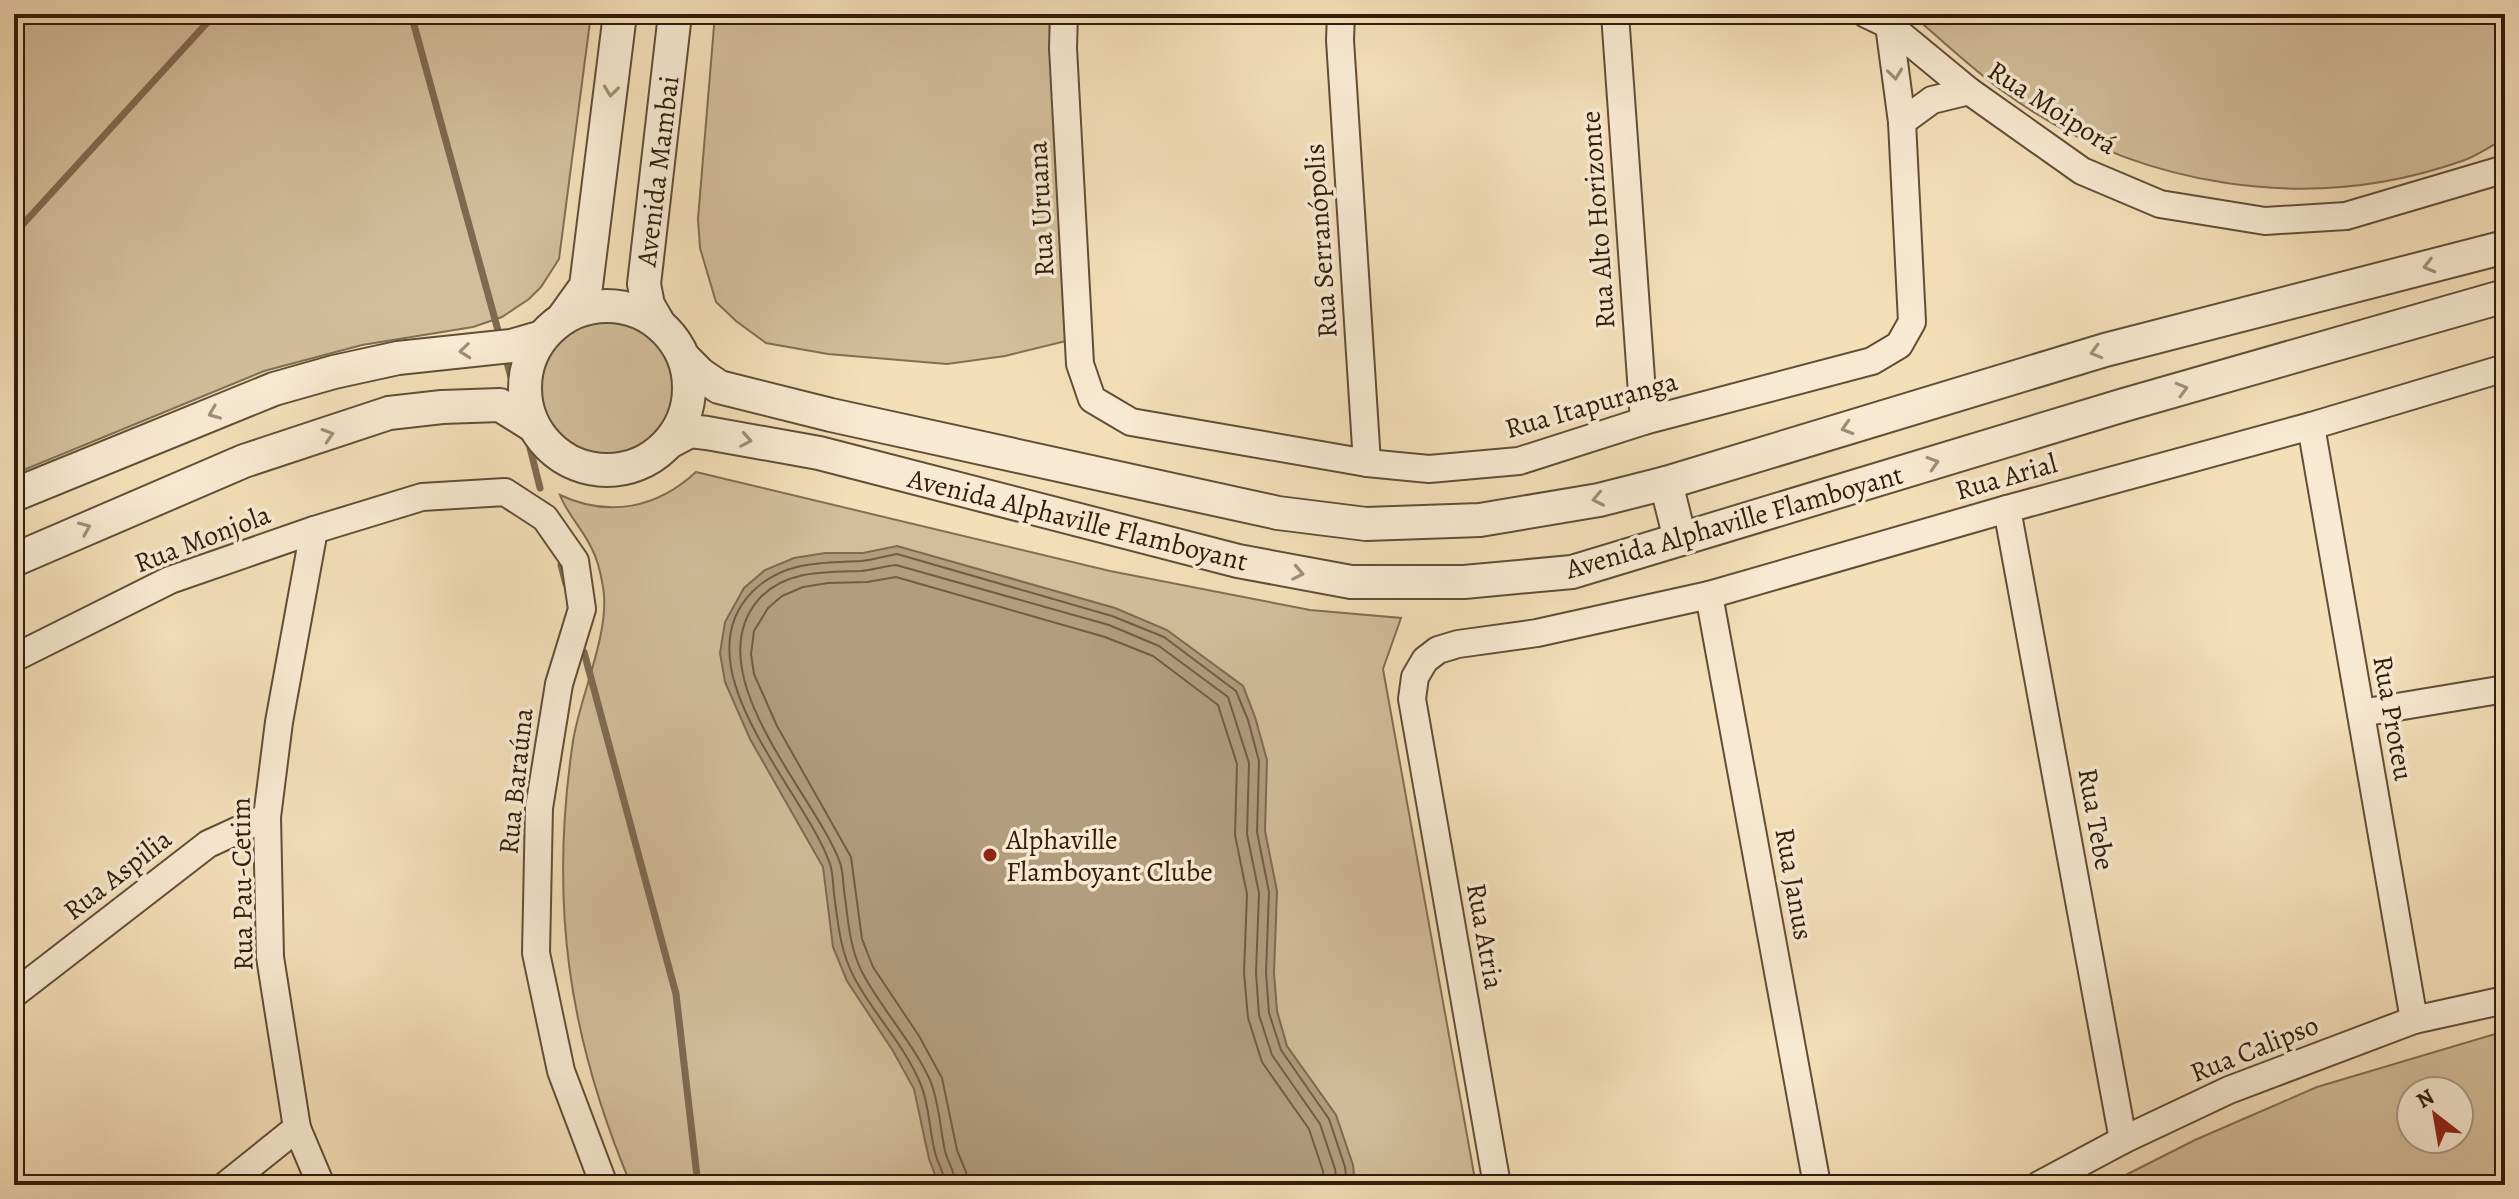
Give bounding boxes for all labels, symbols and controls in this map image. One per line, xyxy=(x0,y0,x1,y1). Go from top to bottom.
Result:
street label: Rua Moiporá xyxy=(1980,52,2125,164)
one-way arrow xyxy=(1886,67,1903,80)
street label: Avenida Mambai xyxy=(627,73,689,270)
one-way arrow xyxy=(602,85,619,98)
street label: Rua Alto Horizonte xyxy=(1571,110,1625,330)
street label: Rua Uruana xyxy=(1018,140,1064,278)
street label: Rua Serranópolis xyxy=(1295,142,1347,340)
one-way arrow xyxy=(2423,257,2437,274)
one-way arrow xyxy=(458,342,472,359)
one-way arrow xyxy=(2090,343,2104,359)
street label: Rua Itapuranga xyxy=(1501,362,1682,448)
one-way arrow xyxy=(2175,382,2188,398)
one-way arrow xyxy=(208,403,222,420)
one-way arrow xyxy=(1841,419,1855,435)
one-way arrow xyxy=(320,428,334,444)
one-way arrow xyxy=(739,430,753,447)
street label: Rua Arial xyxy=(1951,444,2062,510)
street label: Avenida Alphaville Flamboyant xyxy=(1560,456,1907,589)
one-way arrow xyxy=(1925,456,1939,472)
street label: Avenida Alphaville Flamboyant xyxy=(903,459,1252,581)
one-way arrow xyxy=(1591,490,1605,507)
street label: Rua Monjola xyxy=(129,496,276,582)
one-way arrow xyxy=(77,522,91,538)
one-way arrow xyxy=(1291,563,1305,580)
street label: Rua Proteu xyxy=(2363,653,2423,785)
street label: Rua Baraúna xyxy=(489,706,543,856)
street label: Rua Tebe xyxy=(2068,765,2124,873)
street label: Rua Pau-Cetim xyxy=(221,797,263,971)
street label: Rua Aspilia xyxy=(55,820,180,929)
place label: Alphaville Flamboyant Clube xyxy=(1005,821,1213,891)
street label: Rua Janus xyxy=(1765,825,1823,943)
marker: Alphaville Flamboyant Clube xyxy=(981,846,999,864)
street label: Rua Atria xyxy=(1457,880,1513,992)
street label: Rua Calipso xyxy=(2185,1006,2324,1092)
north arrow xyxy=(2395,1075,2475,1155)
text: N xyxy=(2411,1082,2440,1116)

